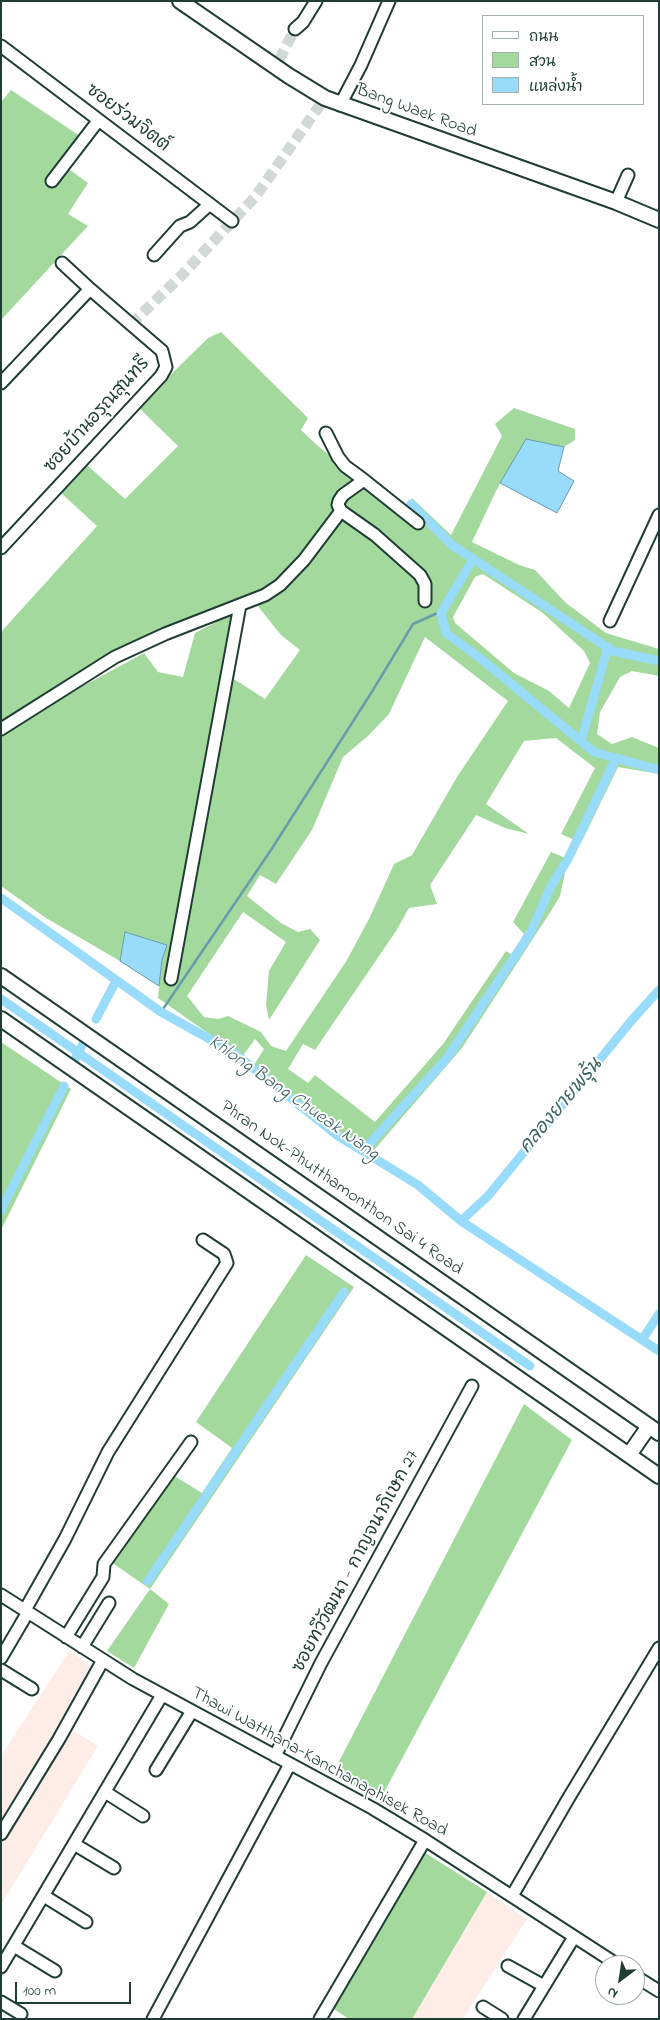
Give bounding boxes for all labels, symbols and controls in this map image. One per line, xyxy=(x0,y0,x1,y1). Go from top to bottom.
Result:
legend xyxy=(482,15,645,105)
text: ถนน xyxy=(529,26,558,48)
text: สวน xyxy=(529,51,556,73)
text: แหล่งน้ำ xyxy=(529,76,583,98)
street label: ซอยร่วมจิตต์ xyxy=(81,80,173,158)
street label: Bang Waek Road xyxy=(353,80,479,144)
street label: ซอยบ้านอรุณสุนทรี xyxy=(41,354,155,478)
water label: Khlong Bang Chueak Nang xyxy=(203,1031,383,1167)
water label: คลองยายพรุ้น xyxy=(516,1055,608,1159)
street label: Phran Nok-Phutthamonthon Sai 4 Road xyxy=(216,1097,466,1281)
street label: ซอยทวีวัฒนา - กาญจนาภิเษก 27 xyxy=(289,1447,425,1677)
street label: Thawi Watthana-Kanchanaphisek Road xyxy=(187,1683,451,1843)
north arrow xyxy=(595,1955,645,2005)
scale bar xyxy=(18,1972,134,2004)
text: 100 m xyxy=(23,1980,56,2002)
text: N xyxy=(603,1981,622,2004)

